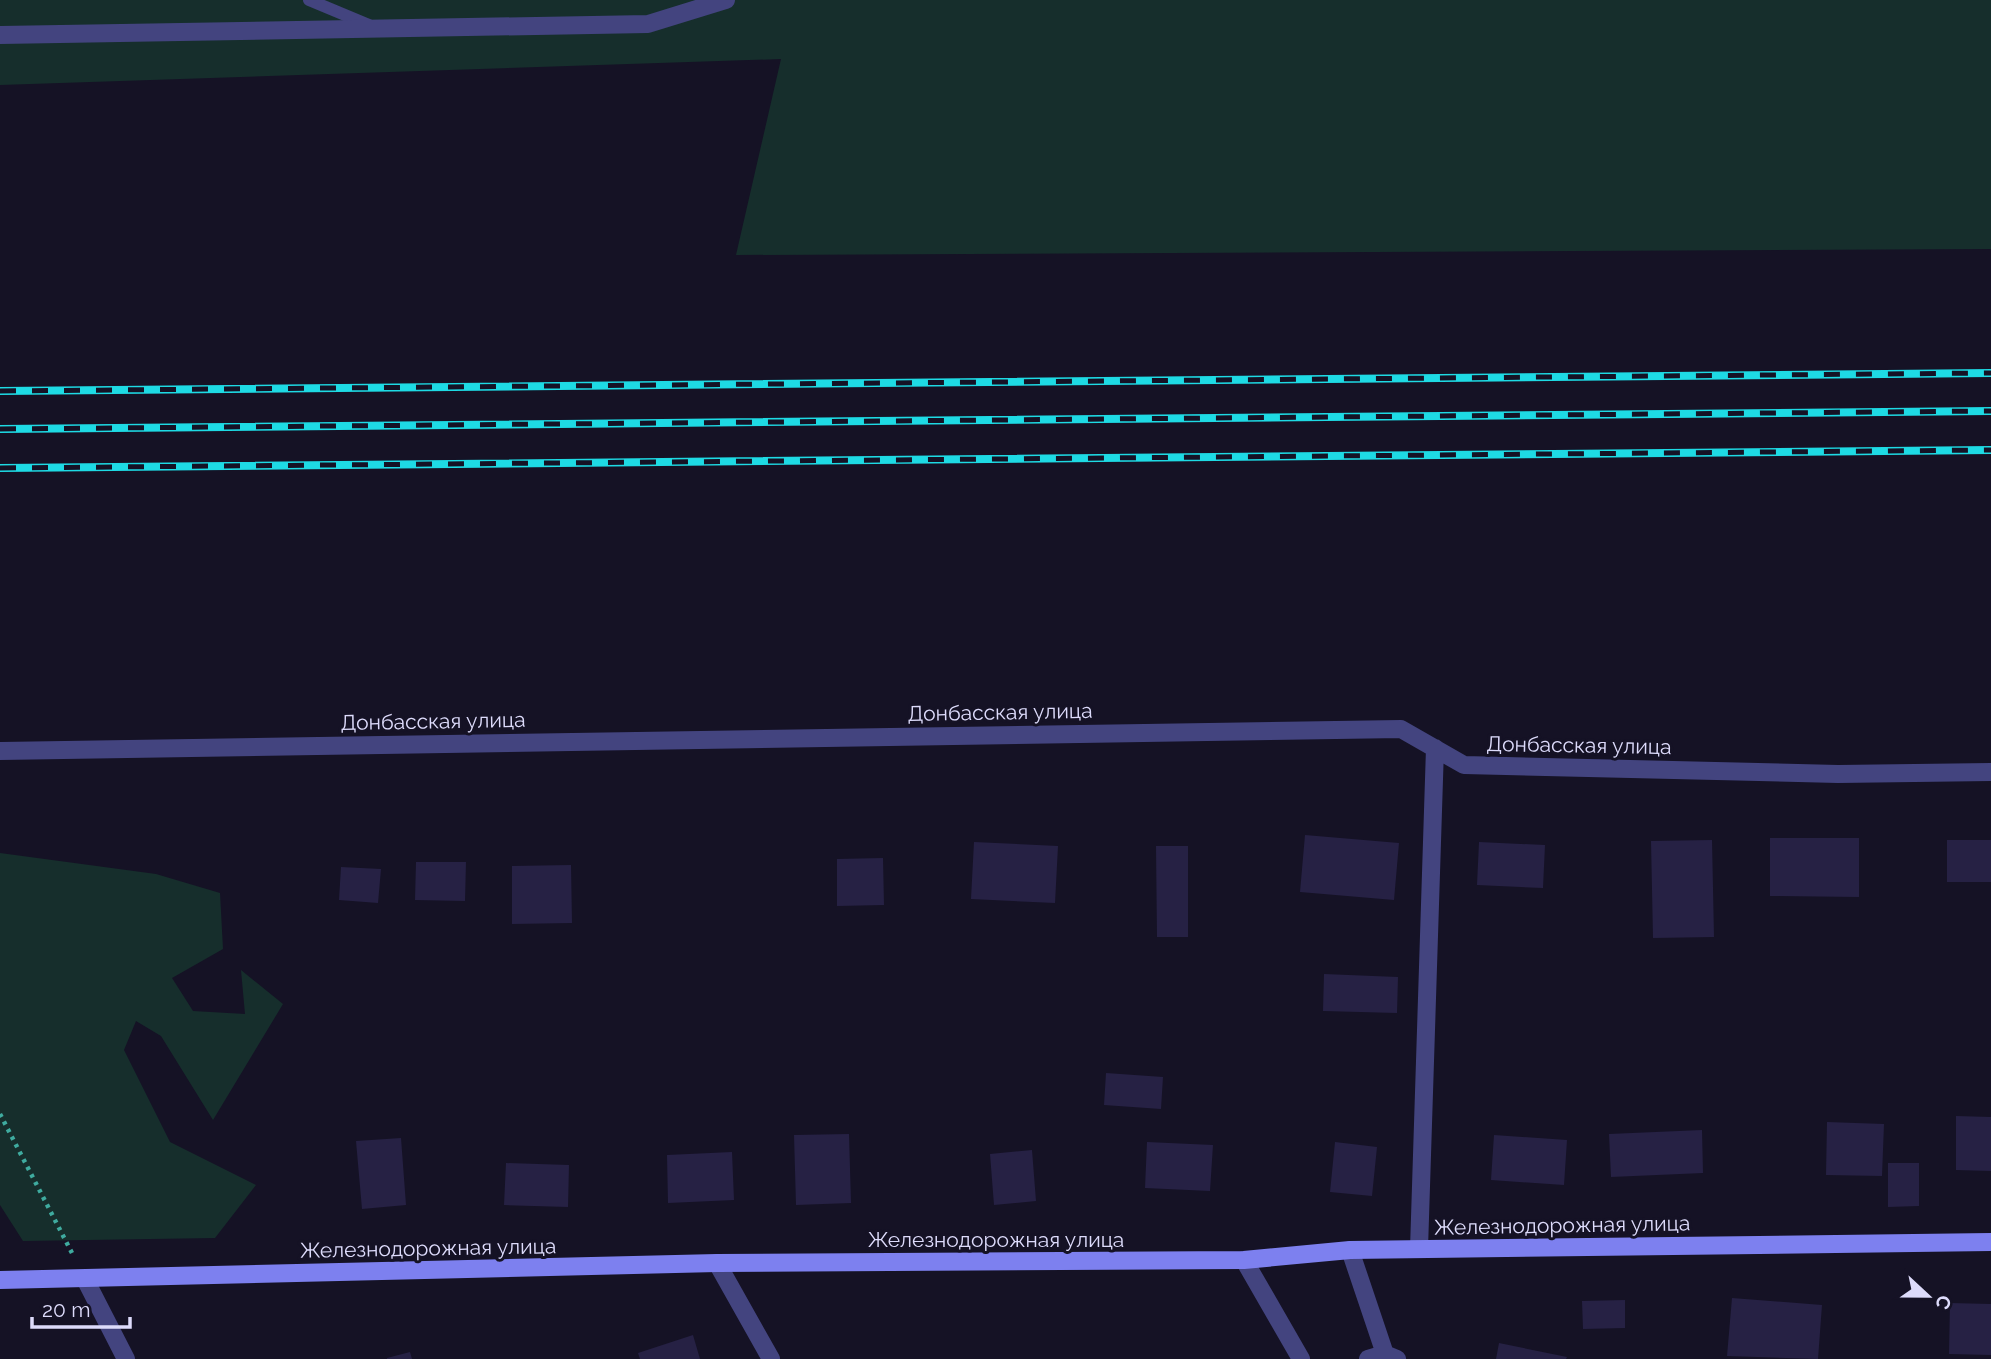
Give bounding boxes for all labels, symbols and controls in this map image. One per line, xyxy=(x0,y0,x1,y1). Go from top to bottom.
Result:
street label: Донбасская улица xyxy=(907,698,1093,726)
street label: Донбасская улица xyxy=(340,707,526,735)
street label: Донбасская улица xyxy=(1486,731,1672,759)
street label: Железнодорожная улица xyxy=(1434,1210,1690,1240)
street label: Железнодорожная улица xyxy=(868,1227,1124,1252)
street label: Железнодорожная улица xyxy=(300,1233,556,1263)
north arrow xyxy=(1893,1261,1963,1331)
scale bar xyxy=(32,1286,130,1330)
text: С xyxy=(1931,1292,1956,1313)
text: 20 m xyxy=(42,1297,90,1322)

